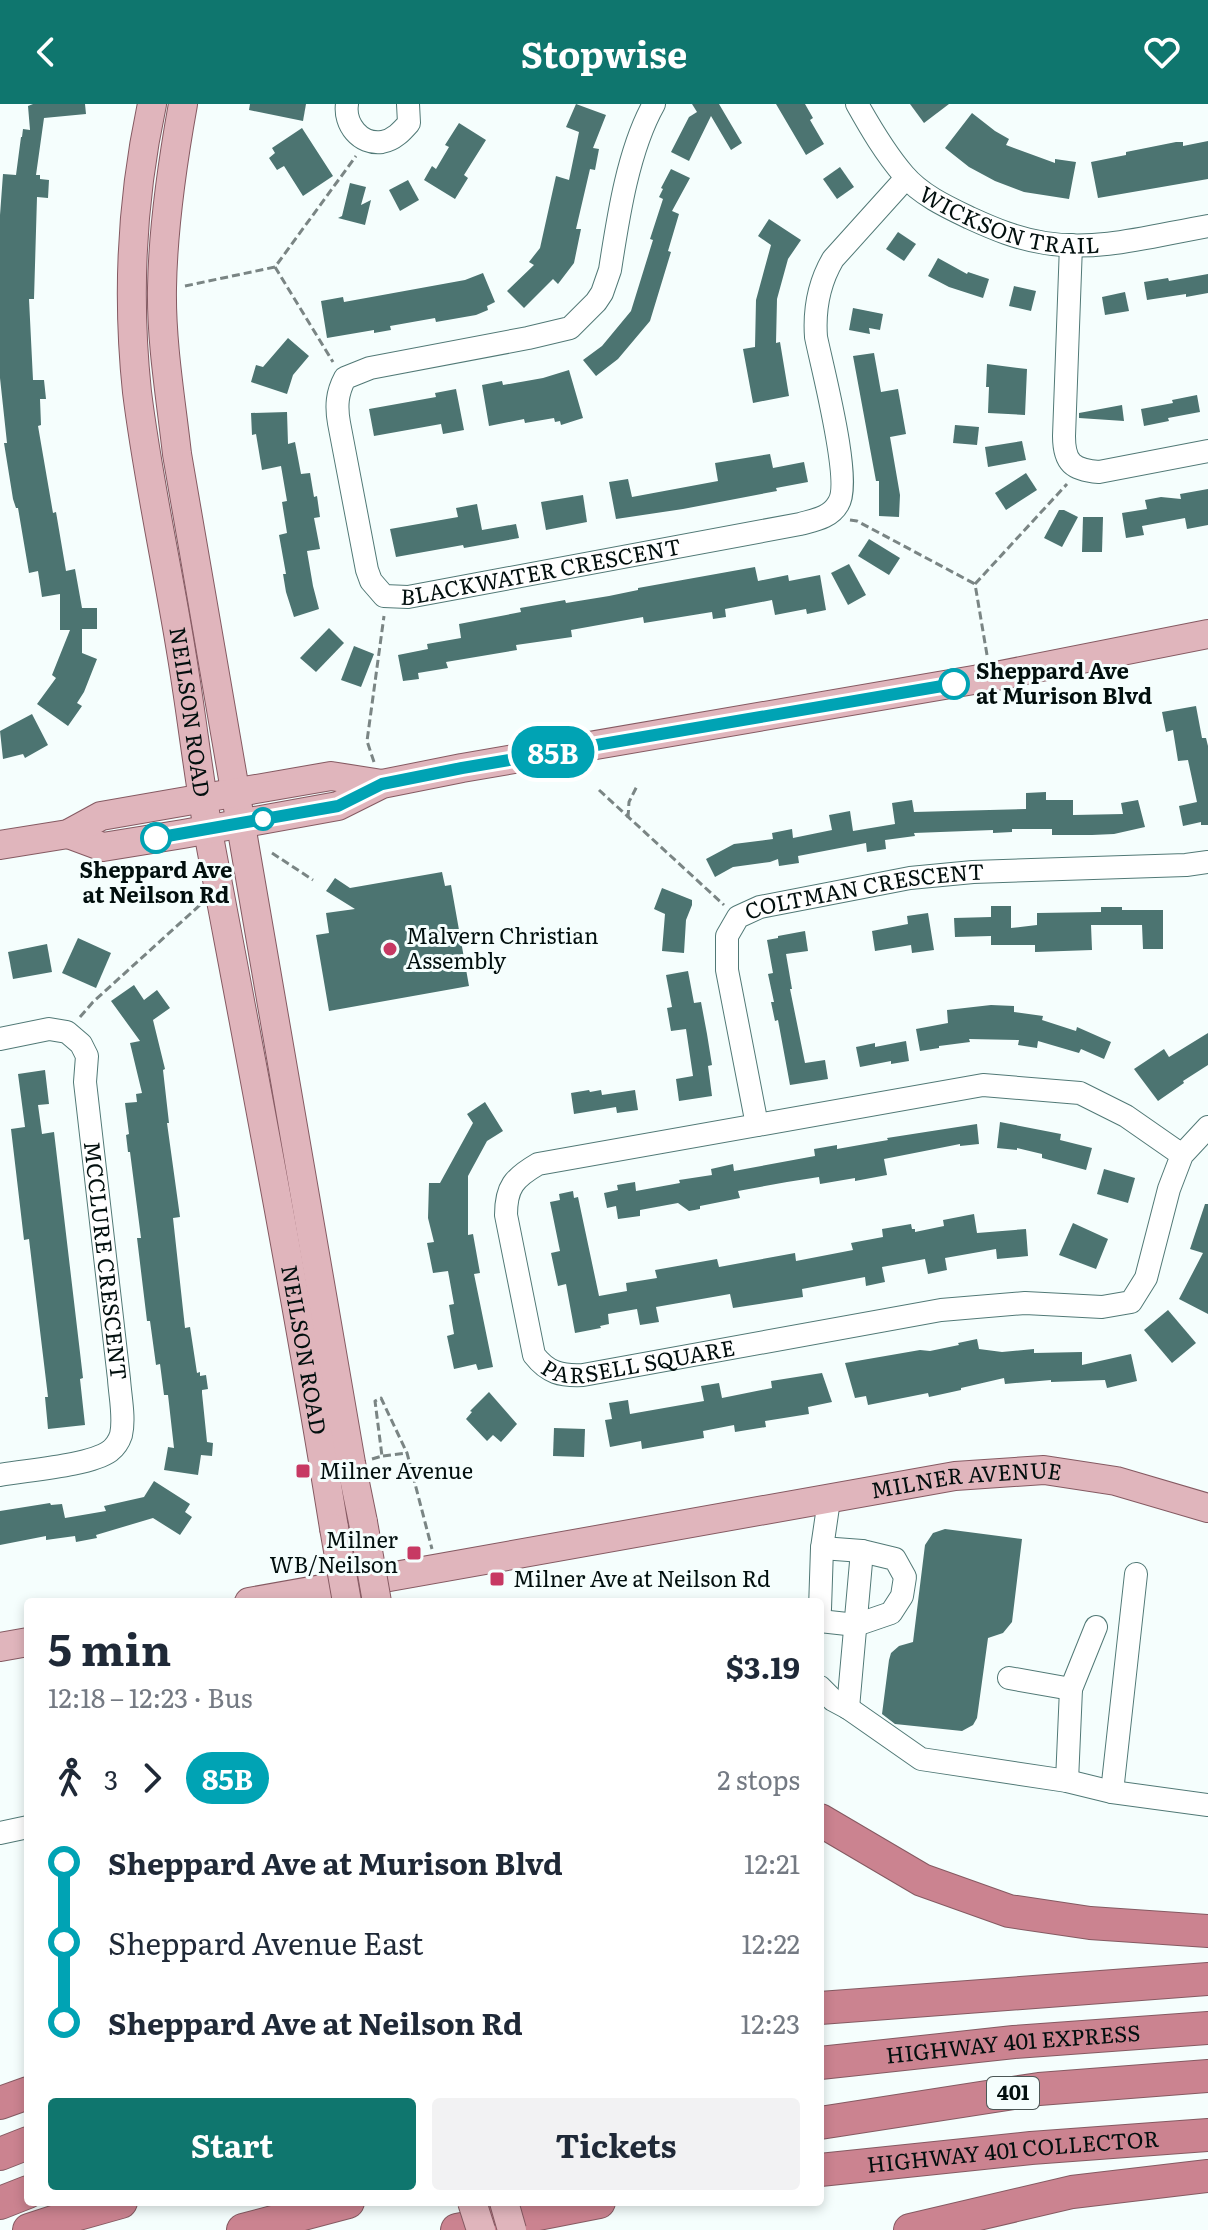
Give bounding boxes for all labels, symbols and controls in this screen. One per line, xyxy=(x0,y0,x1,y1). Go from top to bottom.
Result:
text: Stopwise xyxy=(521,26,687,79)
icon: back xyxy=(24,30,68,74)
icon: heart xyxy=(1140,30,1184,74)
street label: WICKSON TRAIL xyxy=(914,176,1100,261)
street label: BLACKWATER CRESCENT xyxy=(400,529,683,612)
street label: NEILSON ROAD xyxy=(162,624,220,799)
place label: Sheppard Ave at Murison Blvd xyxy=(976,653,1152,711)
marker: Sheppard Ave at Murison Blvd xyxy=(939,669,969,699)
line badge: 85B xyxy=(507,726,599,778)
text: 85B xyxy=(527,731,579,773)
unlabelled marker xyxy=(252,808,274,830)
marker: Sheppard Ave at Neilson Rd xyxy=(141,823,171,853)
place label: Sheppard Ave at Neilson Rd xyxy=(80,852,232,910)
street label: COLTMAN CRESCENT xyxy=(739,854,985,927)
place label: Malvern Christian Assembly xyxy=(406,918,599,976)
marker: Malvern Christian Assembly xyxy=(381,940,399,958)
street label: MCCLURE CRESCENT xyxy=(77,1139,137,1382)
street label: NEILSON ROAD xyxy=(274,1262,336,1437)
street label: PARSELL SQUARE xyxy=(536,1330,737,1390)
street label: MILNER AVENUE xyxy=(868,1452,1064,1506)
place label: Milner Avenue xyxy=(319,1453,473,1486)
marker: Milner Avenue xyxy=(294,1462,312,1480)
place label: Milner WB/Neilson xyxy=(269,1522,399,1580)
marker: Milner WB/Neilson xyxy=(405,1544,423,1562)
place label: Milner Ave at Neilson Rd xyxy=(513,1561,771,1594)
marker: Milner Ave at Neilson Rd xyxy=(488,1570,506,1588)
text: 5 min xyxy=(48,1614,171,1680)
text: $3.19 xyxy=(726,1644,800,1688)
text: 12:18 – 12:23 · Bus xyxy=(48,1677,253,1716)
icon: walk xyxy=(48,1756,92,1800)
icon: forward xyxy=(130,1756,174,1800)
text: 85B xyxy=(202,1757,253,1799)
text: 3 xyxy=(104,1759,118,1798)
text: 2 stops xyxy=(717,1759,800,1798)
text: Sheppard Ave at Murison Blvd xyxy=(108,1840,563,1884)
text: 12:21 xyxy=(744,1843,800,1882)
text: Sheppard Avenue East xyxy=(108,1920,423,1964)
text: 12:22 xyxy=(741,1923,800,1962)
text: Sheppard Ave at Neilson Rd xyxy=(108,2000,523,2044)
text: 12:23 xyxy=(741,2003,800,2042)
street label: HIGHWAY 401 EXPRESS xyxy=(884,2015,1141,2071)
road number: 401 xyxy=(987,2077,1039,2109)
button: Start xyxy=(48,2098,416,2190)
button: Tickets xyxy=(432,2098,800,2190)
street label: HIGHWAY 401 COLLECTOR xyxy=(865,2121,1161,2180)

